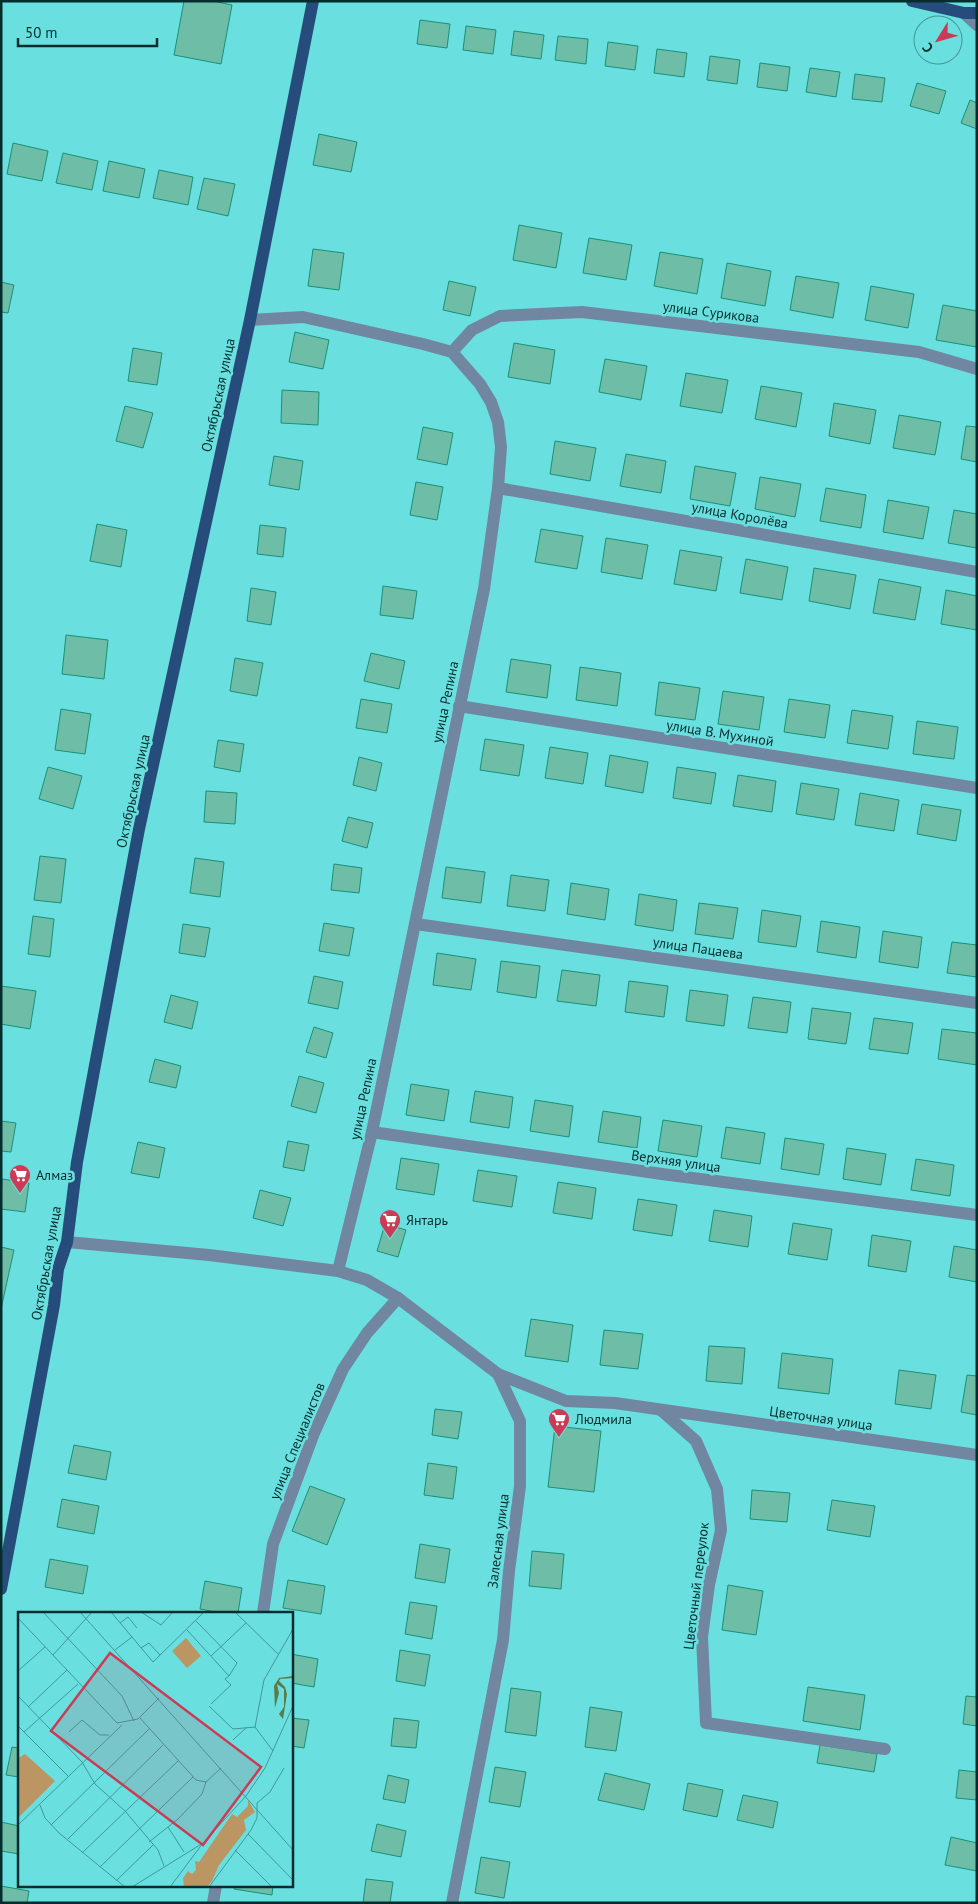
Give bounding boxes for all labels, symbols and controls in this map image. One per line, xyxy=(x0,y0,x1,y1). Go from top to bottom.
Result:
scale bar xyxy=(18,15,156,47)
north arrow xyxy=(913,15,963,65)
text: 50 m xyxy=(25,23,58,42)
text: С xyxy=(918,39,937,56)
street label: улица Сурикова xyxy=(662,297,760,327)
street label: Октябрьская улица xyxy=(197,336,239,454)
street label: улица Королёва xyxy=(690,498,790,532)
street label: улица Репина xyxy=(428,659,462,745)
street label: улица В. Мухиной xyxy=(665,716,775,750)
street label: Октябрьская улица xyxy=(112,732,154,850)
street label: улица Пацаева xyxy=(652,933,744,963)
street label: улица Репина xyxy=(346,1056,380,1142)
street label: Верхняя улица xyxy=(630,1146,722,1176)
supermarket icon: Алмаз xyxy=(8,1163,32,1194)
place label: Алмаз xyxy=(36,1166,73,1184)
street label: Октябрьская улица xyxy=(27,1204,65,1322)
supermarket icon: Янтарь xyxy=(378,1208,402,1239)
place label: Янтарь xyxy=(406,1211,449,1229)
street label: улица Специалистов xyxy=(265,1380,329,1502)
street label: Цветочная улица xyxy=(768,1402,874,1434)
supermarket icon: Людмила xyxy=(547,1407,571,1438)
place label: Людмила xyxy=(574,1410,632,1428)
street label: Залесная улица xyxy=(483,1493,513,1589)
street label: Цветочный переулок xyxy=(679,1521,713,1651)
inset map xyxy=(18,1612,292,1886)

